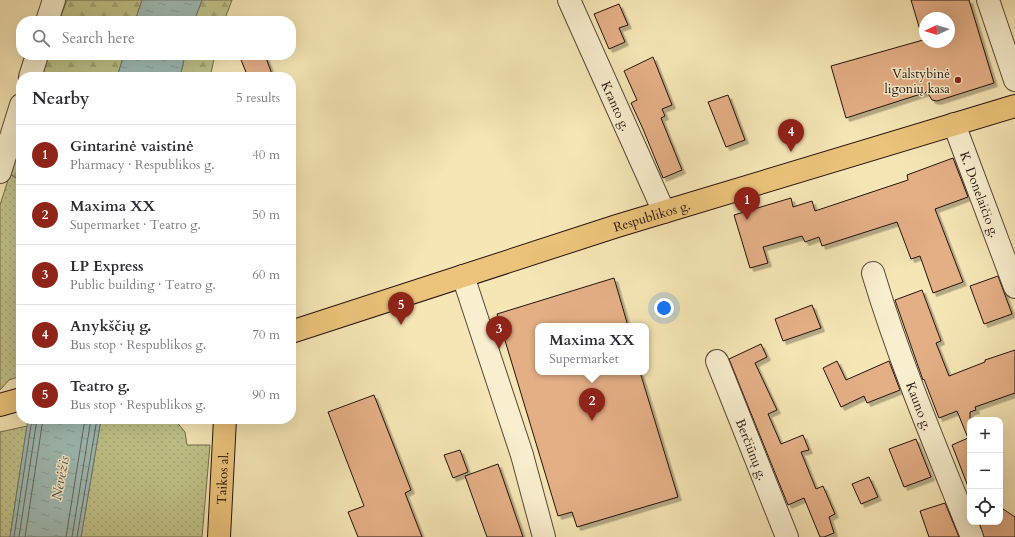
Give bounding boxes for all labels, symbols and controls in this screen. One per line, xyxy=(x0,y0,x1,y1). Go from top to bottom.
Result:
north arrow xyxy=(919,12,955,48)
search box xyxy=(16,16,296,60)
icon: search xyxy=(30,27,52,49)
text: Search here xyxy=(62,28,135,48)
place label: Valstybinė ligonių kasa xyxy=(885,65,950,98)
marker: Valstybinė ligonių kasa xyxy=(953,75,963,85)
street label: Kranto g. xyxy=(597,79,635,134)
text: Nearby xyxy=(32,87,89,110)
text: 5 results xyxy=(236,89,280,107)
pin: 4 xyxy=(778,119,804,152)
text: Gintarinė vaistinė xyxy=(70,136,194,156)
text: 1 xyxy=(42,146,48,164)
text: 40 m xyxy=(252,146,280,164)
street label: K. Donelaičio g. xyxy=(955,149,1004,240)
text: Pharmacy · Respublikos g. xyxy=(70,156,215,174)
pin: 1 xyxy=(734,187,760,220)
text: Maxima XX xyxy=(70,196,155,216)
street label: Respublikos g. xyxy=(611,196,693,237)
text: 2 xyxy=(42,206,48,224)
text: 50 m xyxy=(252,206,280,224)
text: Supermarket · Teatro g. xyxy=(70,216,201,234)
text: LP Express xyxy=(70,256,144,276)
text: 3 xyxy=(42,266,48,284)
text: 60 m xyxy=(252,266,280,284)
text: Public building · Teatro g. xyxy=(70,276,216,294)
pin: 5 xyxy=(388,292,414,325)
your location xyxy=(654,298,674,318)
text: Anykščių g. xyxy=(70,316,151,336)
pin: 3 xyxy=(486,316,512,349)
popup xyxy=(535,323,649,375)
text: 4 xyxy=(42,326,48,344)
text: 70 m xyxy=(252,326,280,344)
text: Maxima XX xyxy=(549,330,635,350)
text: Bus stop · Respublikos g. xyxy=(70,336,206,354)
text: Supermarket xyxy=(549,350,619,368)
text: Teatro g. xyxy=(70,376,130,396)
street label: Kauno g. xyxy=(901,379,936,434)
text: 5 xyxy=(42,386,48,404)
text: 90 m xyxy=(252,386,280,404)
pin: 2 xyxy=(579,388,605,421)
text: Bus stop · Respublikos g. xyxy=(70,396,206,414)
street label: Berčiūnų g. xyxy=(731,416,772,483)
map controls xyxy=(967,417,1003,525)
button: + xyxy=(967,417,1003,453)
street label: Taikos al. xyxy=(213,451,233,505)
button: − xyxy=(967,453,1003,489)
water label: Nevėžis xyxy=(47,454,74,502)
button: locate xyxy=(967,489,1003,525)

